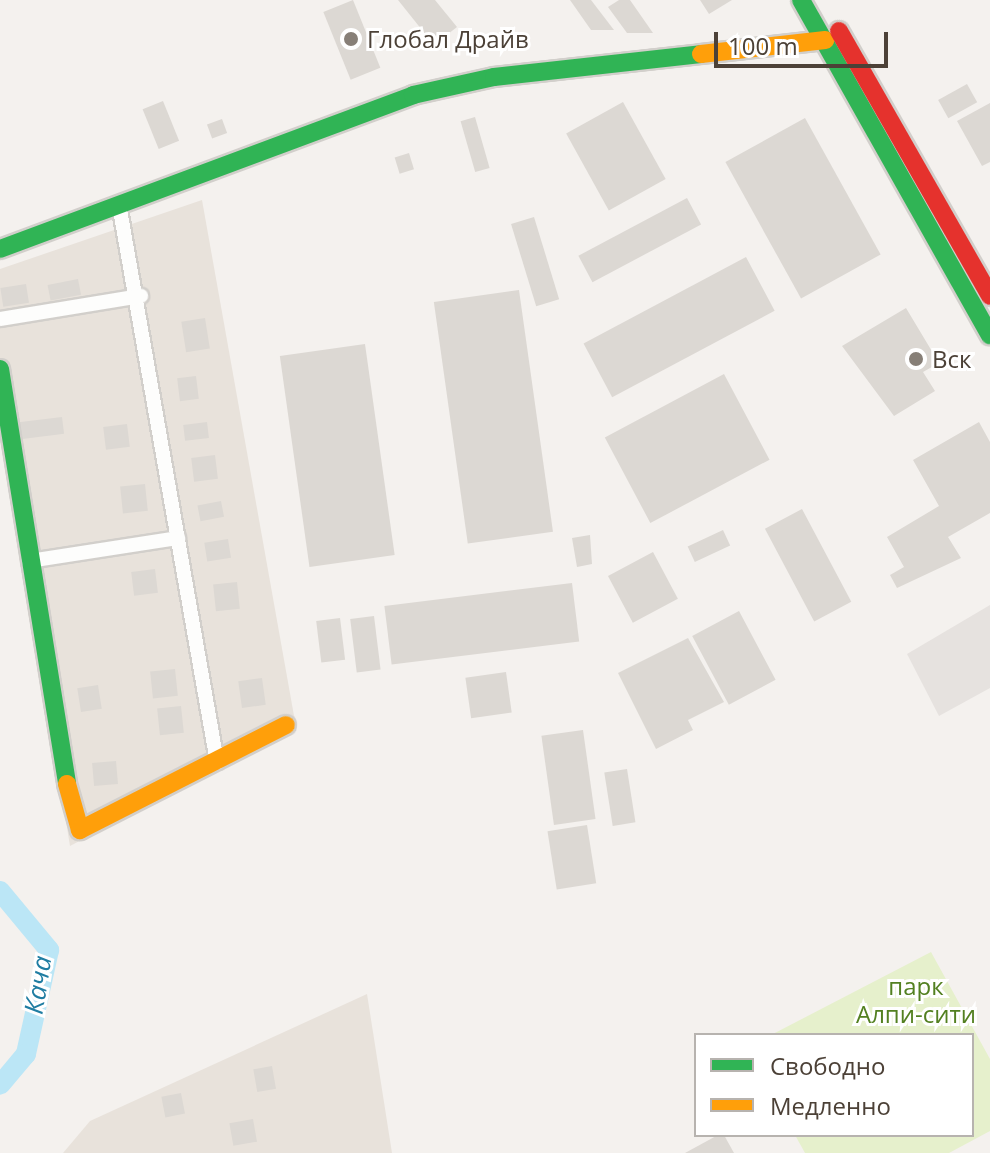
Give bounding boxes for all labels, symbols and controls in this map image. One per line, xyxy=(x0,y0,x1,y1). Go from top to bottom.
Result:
scale bar xyxy=(718,16,892,66)
place label: Глобал Драйв xyxy=(367,25,529,53)
text: 100 m xyxy=(728,29,798,62)
marker: Глобал Драйв xyxy=(342,30,360,48)
place label: Вск xyxy=(932,345,971,373)
marker: Вск xyxy=(907,350,925,368)
water label: Кача xyxy=(18,954,58,1016)
park label: парк Алпи-сити xyxy=(856,972,976,1028)
legend xyxy=(694,1033,974,1137)
text: Свободно xyxy=(770,1049,885,1082)
text: Медленно xyxy=(770,1089,891,1122)

